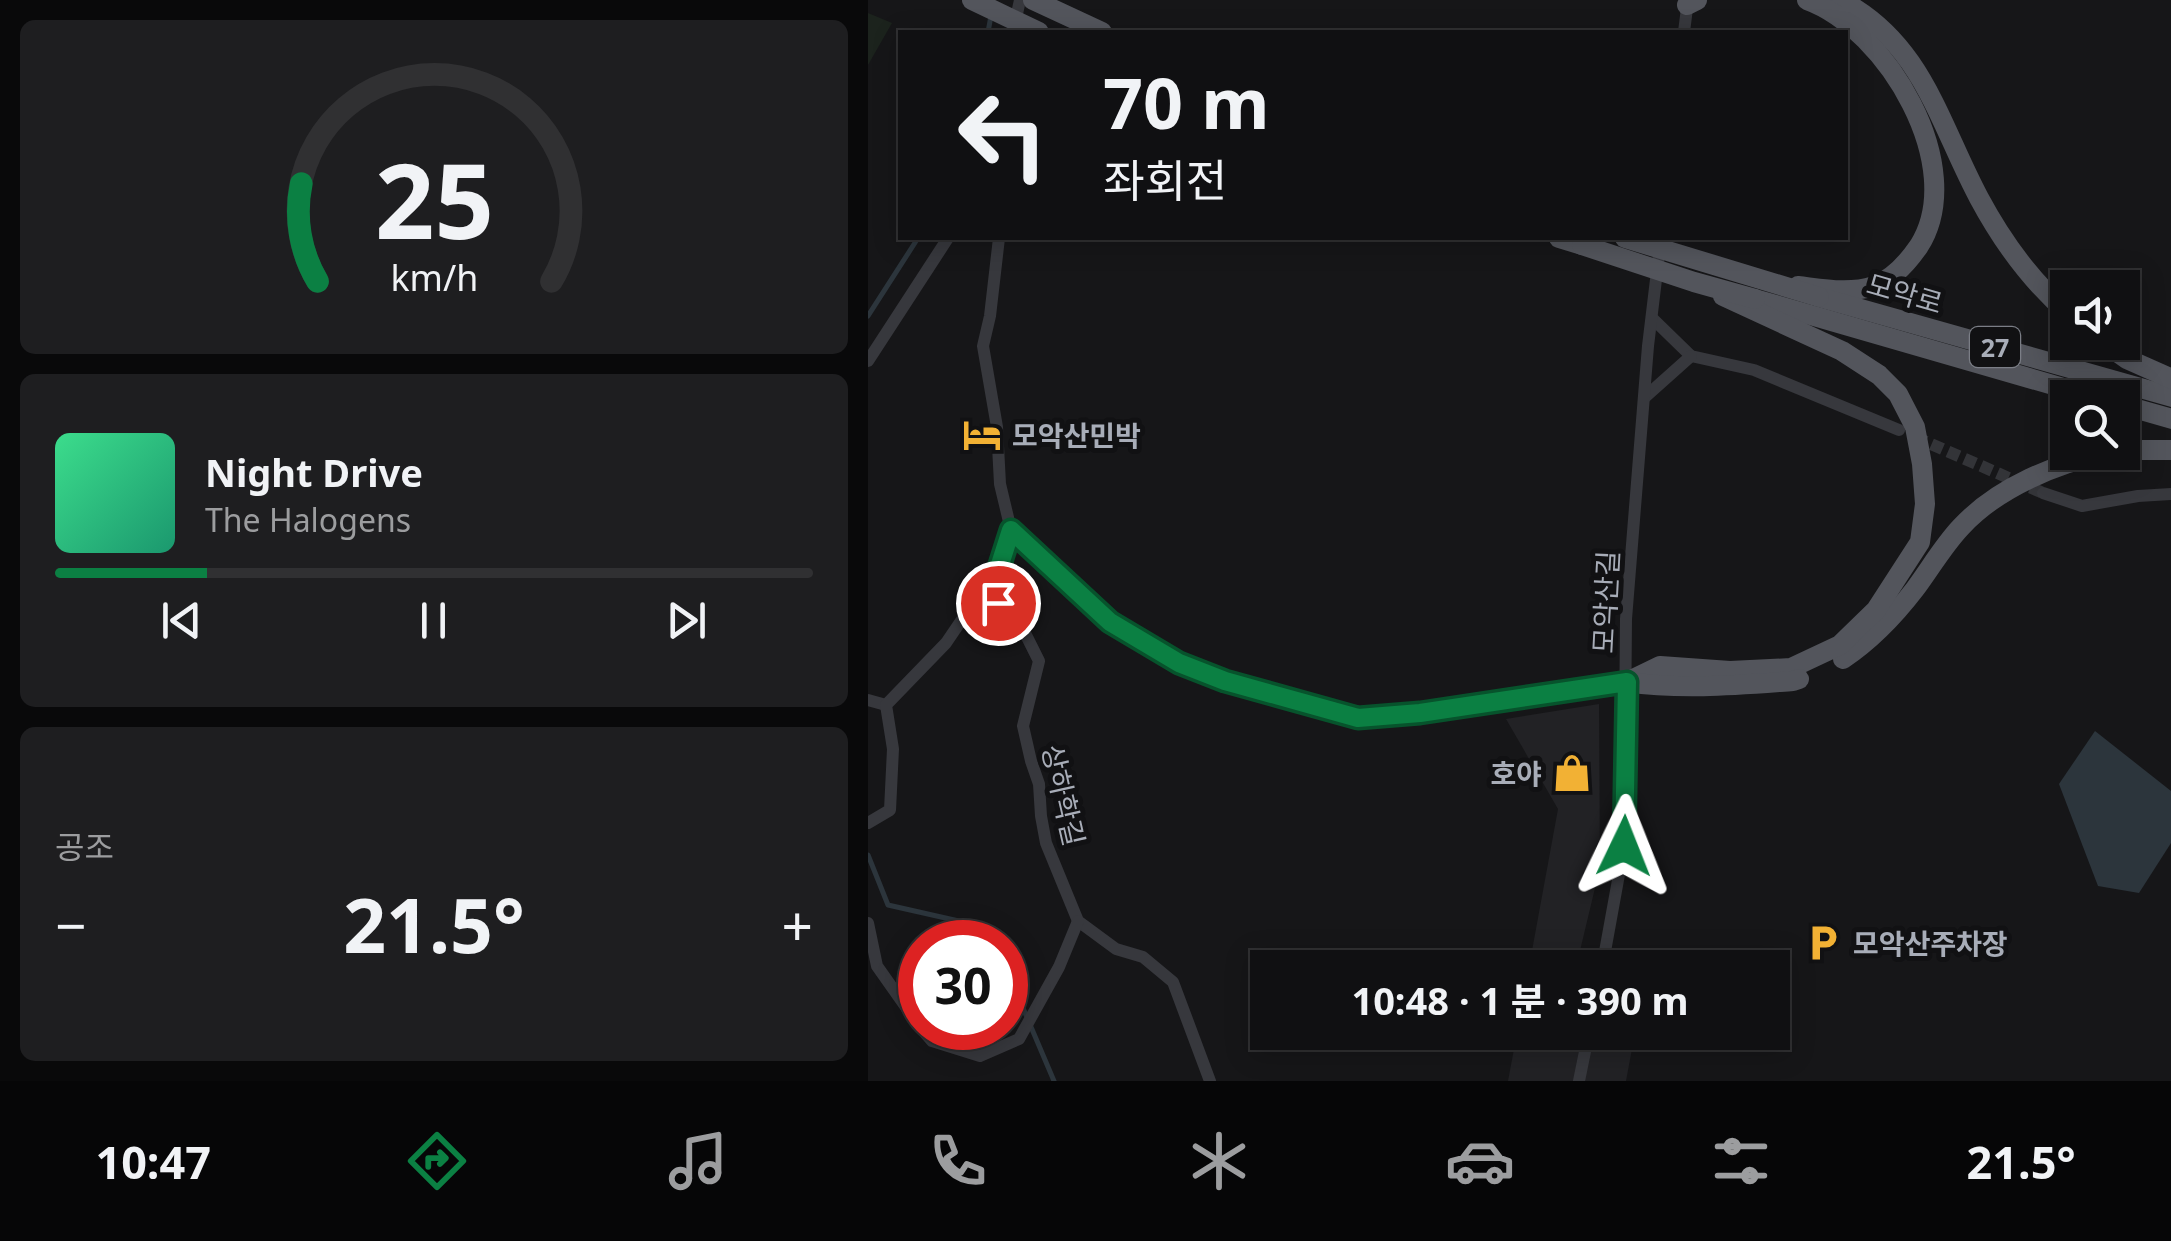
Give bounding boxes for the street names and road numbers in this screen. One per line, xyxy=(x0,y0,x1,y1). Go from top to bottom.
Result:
street label: 모악로 xyxy=(1863,264,1947,322)
road number: 27 xyxy=(1970,327,2020,367)
street label: 모악산길 xyxy=(1583,550,1627,654)
street label: 상하학길 xyxy=(1034,741,1094,849)

